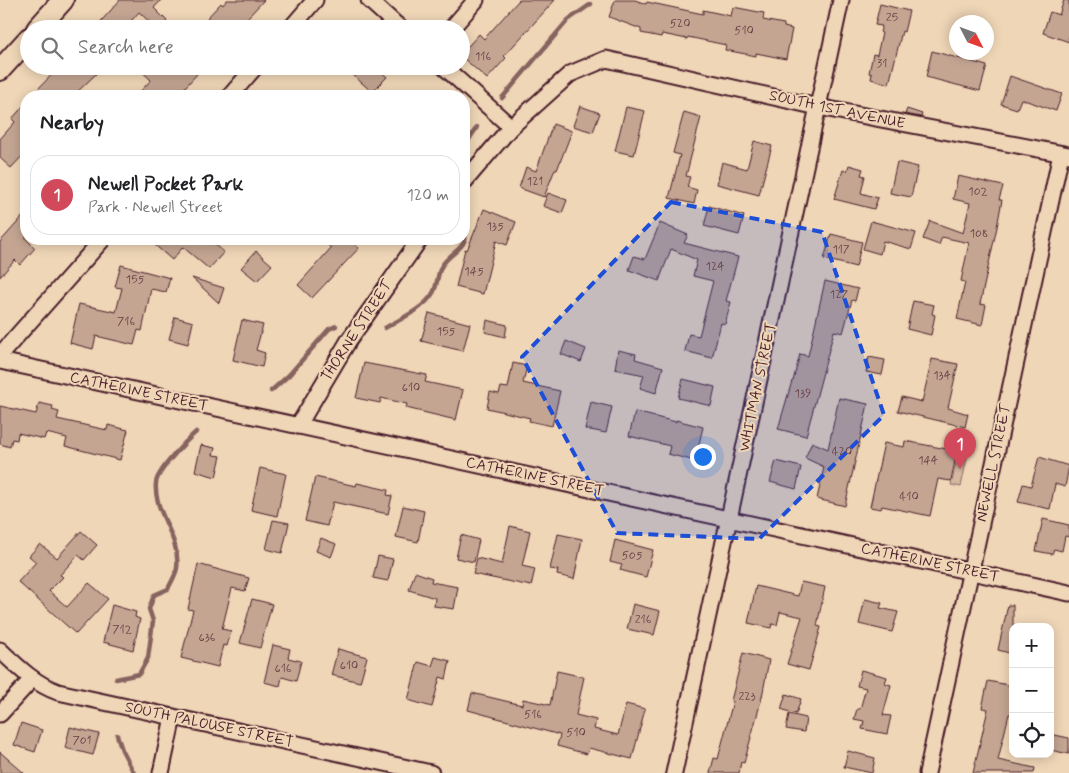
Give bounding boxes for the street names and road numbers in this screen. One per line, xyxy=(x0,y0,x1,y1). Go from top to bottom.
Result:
street label: SOUTH 1ST AVENUE xyxy=(767,86,907,134)
street label: THORNE STREET xyxy=(317,276,398,386)
street label: WHITMAN STREET xyxy=(735,320,781,453)
street label: CATHERINE STREET xyxy=(68,368,210,416)
street label: NEWELL STREET xyxy=(972,401,1016,524)
street label: CATHERINE STREET xyxy=(464,453,606,501)
street label: CATHERINE STREET xyxy=(859,539,1001,587)
street label: SOUTH PALOUSE STREET xyxy=(123,697,295,753)

